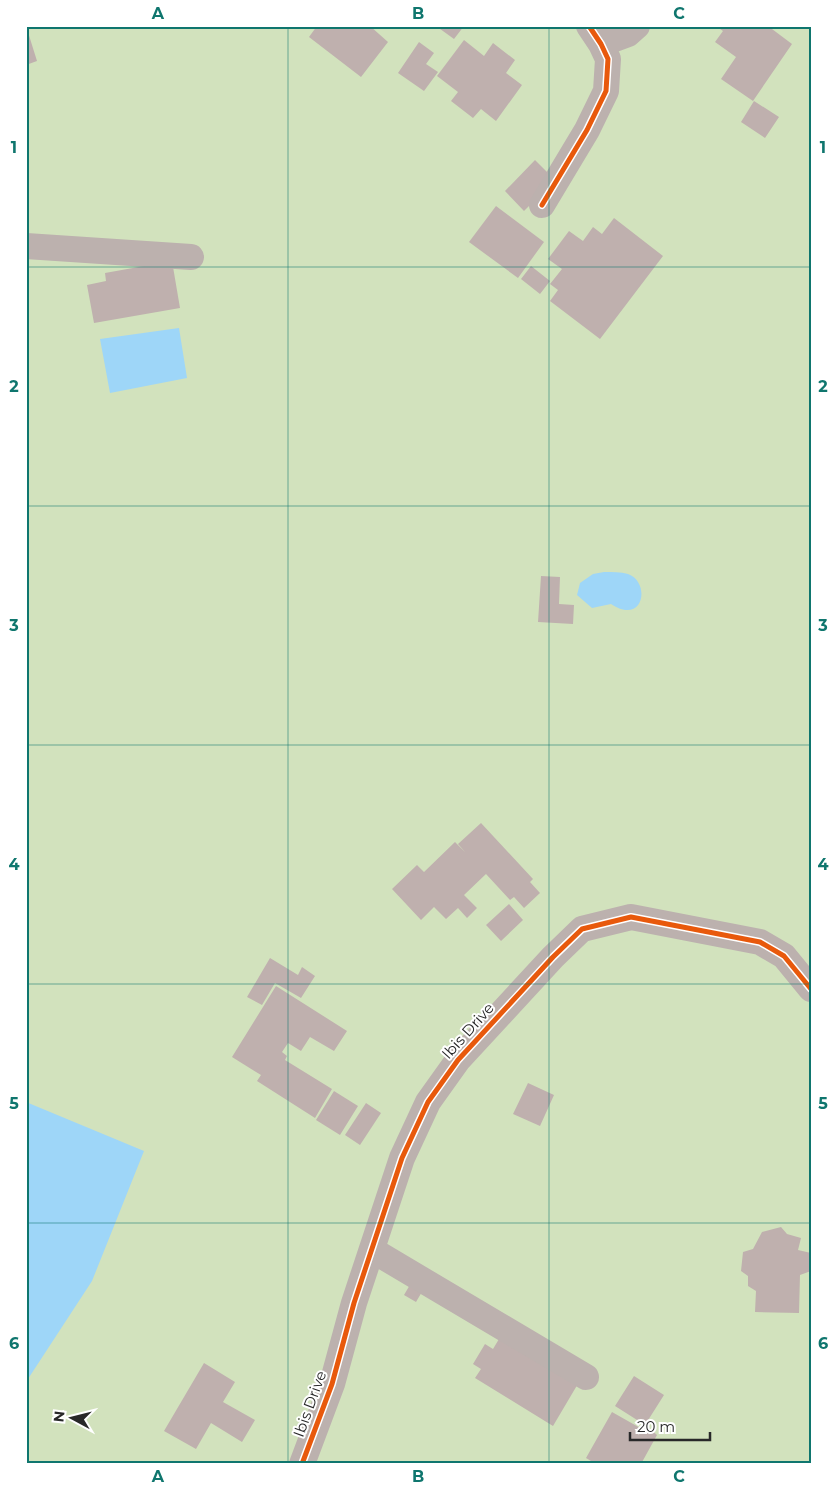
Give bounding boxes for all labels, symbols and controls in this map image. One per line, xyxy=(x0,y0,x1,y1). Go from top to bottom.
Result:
text: A xyxy=(151,4,165,23)
text: B xyxy=(412,4,424,23)
text: C xyxy=(673,4,685,23)
text: 1 xyxy=(11,138,17,157)
text: 1 xyxy=(820,138,826,157)
text: 2 xyxy=(9,377,19,396)
text: 2 xyxy=(818,377,828,396)
text: 3 xyxy=(8,616,19,635)
text: 3 xyxy=(817,616,828,635)
text: 4 xyxy=(8,855,20,874)
text: 4 xyxy=(817,855,829,874)
street label: Ibis Drive xyxy=(437,999,498,1063)
text: 5 xyxy=(9,1094,19,1113)
text: 5 xyxy=(818,1094,828,1113)
text: 6 xyxy=(9,1334,19,1353)
text: 6 xyxy=(818,1334,828,1353)
street label: Ibis Drive xyxy=(289,1368,330,1440)
north arrow xyxy=(48,1392,98,1442)
text: N xyxy=(49,1410,69,1423)
scale bar xyxy=(630,1410,710,1442)
text: 20 m xyxy=(637,1417,675,1436)
text: A xyxy=(151,1467,165,1486)
text: B xyxy=(412,1467,424,1486)
text: C xyxy=(673,1467,685,1486)

